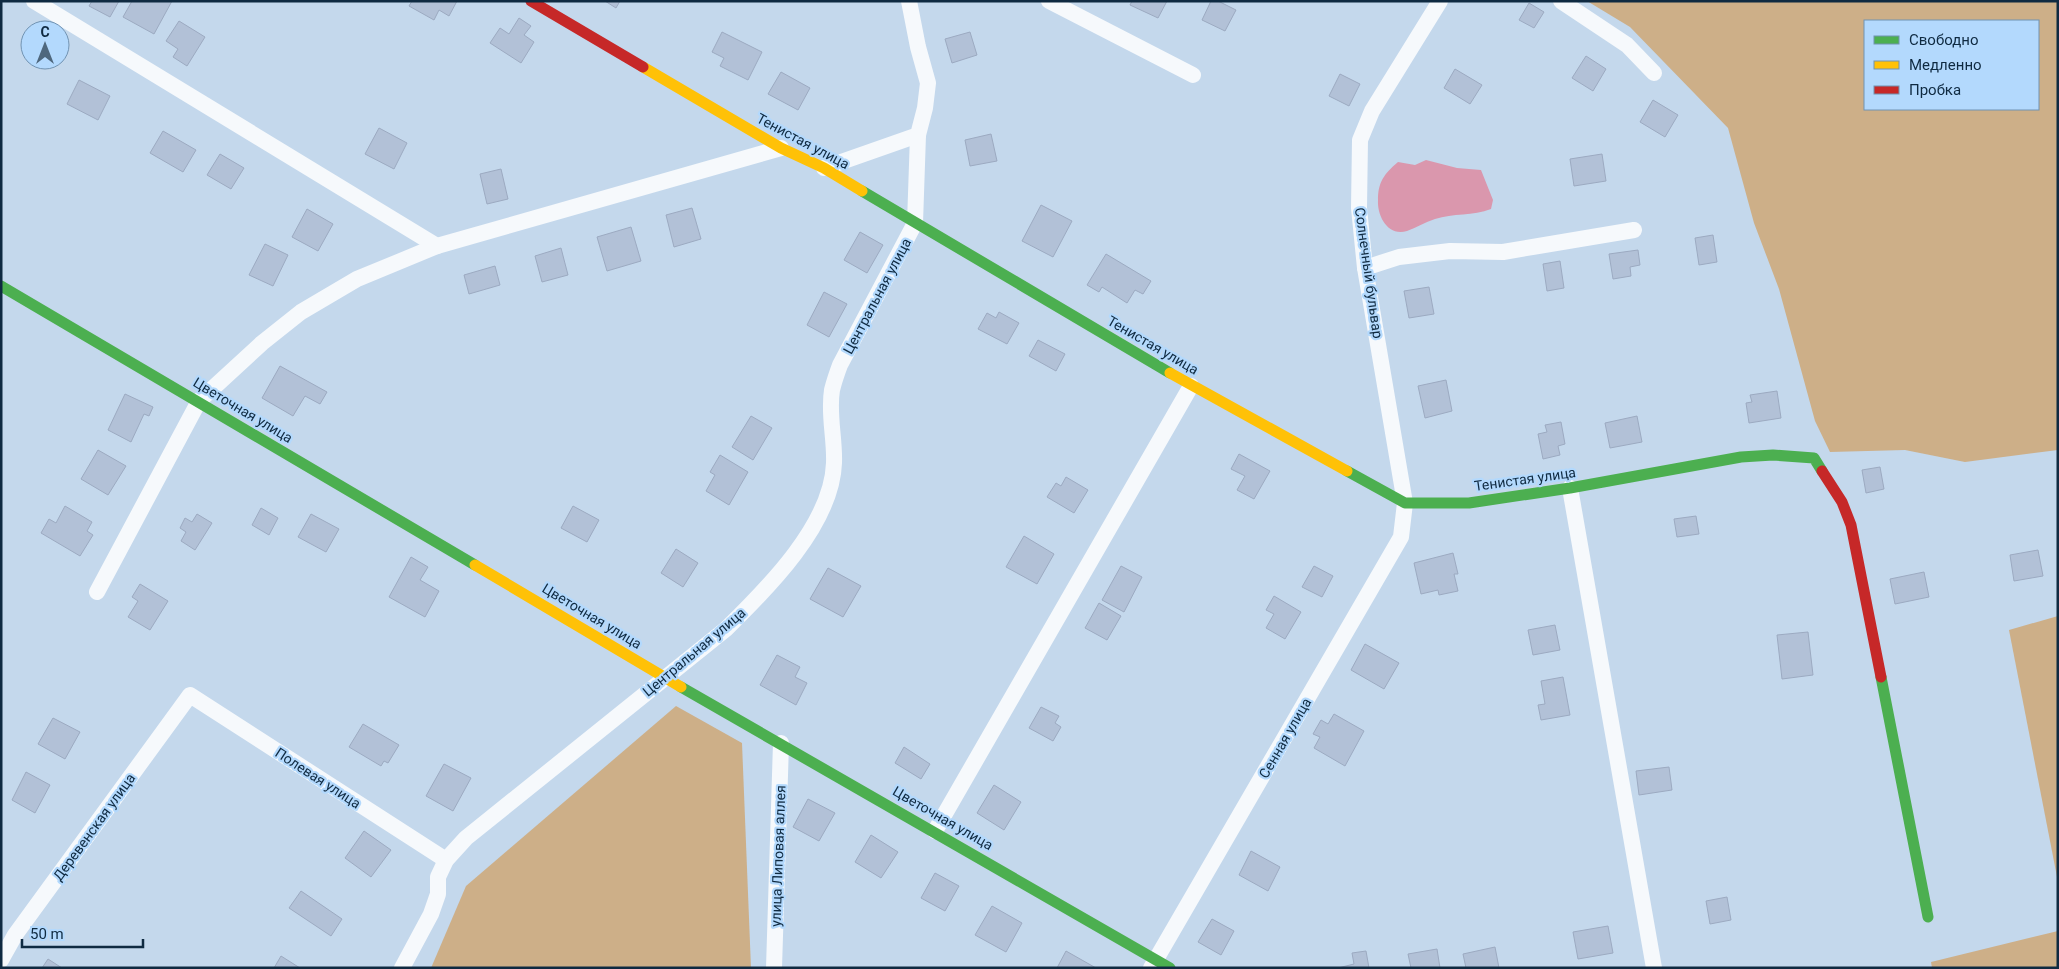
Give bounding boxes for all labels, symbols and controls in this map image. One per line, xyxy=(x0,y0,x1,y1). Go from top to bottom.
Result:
north arrow xyxy=(20,20,70,70)
legend xyxy=(1864,20,2039,110)
text: С xyxy=(40,24,50,40)
text: Свободно xyxy=(1909,31,1978,49)
text: Медленно xyxy=(1909,56,1982,74)
text: Пробка xyxy=(1909,81,1961,99)
street label: Тенистая улица xyxy=(754,110,852,172)
street label: Солнечный бульвар xyxy=(1352,207,1386,340)
street label: Центральная улица xyxy=(840,235,914,357)
street label: Тенистая улица xyxy=(1105,312,1201,378)
street label: Цветочная улица xyxy=(190,374,296,446)
street label: Тенистая улица xyxy=(1473,464,1577,494)
street label: Цветочная улица xyxy=(539,580,645,652)
street label: Центральная улица xyxy=(639,604,749,700)
street label: Сенная улица xyxy=(1256,695,1314,781)
street label: Полевая улица xyxy=(272,744,364,812)
street label: Деревенская улица xyxy=(50,770,138,884)
street label: Цветочная улица xyxy=(890,783,996,853)
street label: улица Липовая аллея xyxy=(768,785,788,927)
scale bar xyxy=(22,916,144,948)
text: 50 m xyxy=(30,925,64,943)

